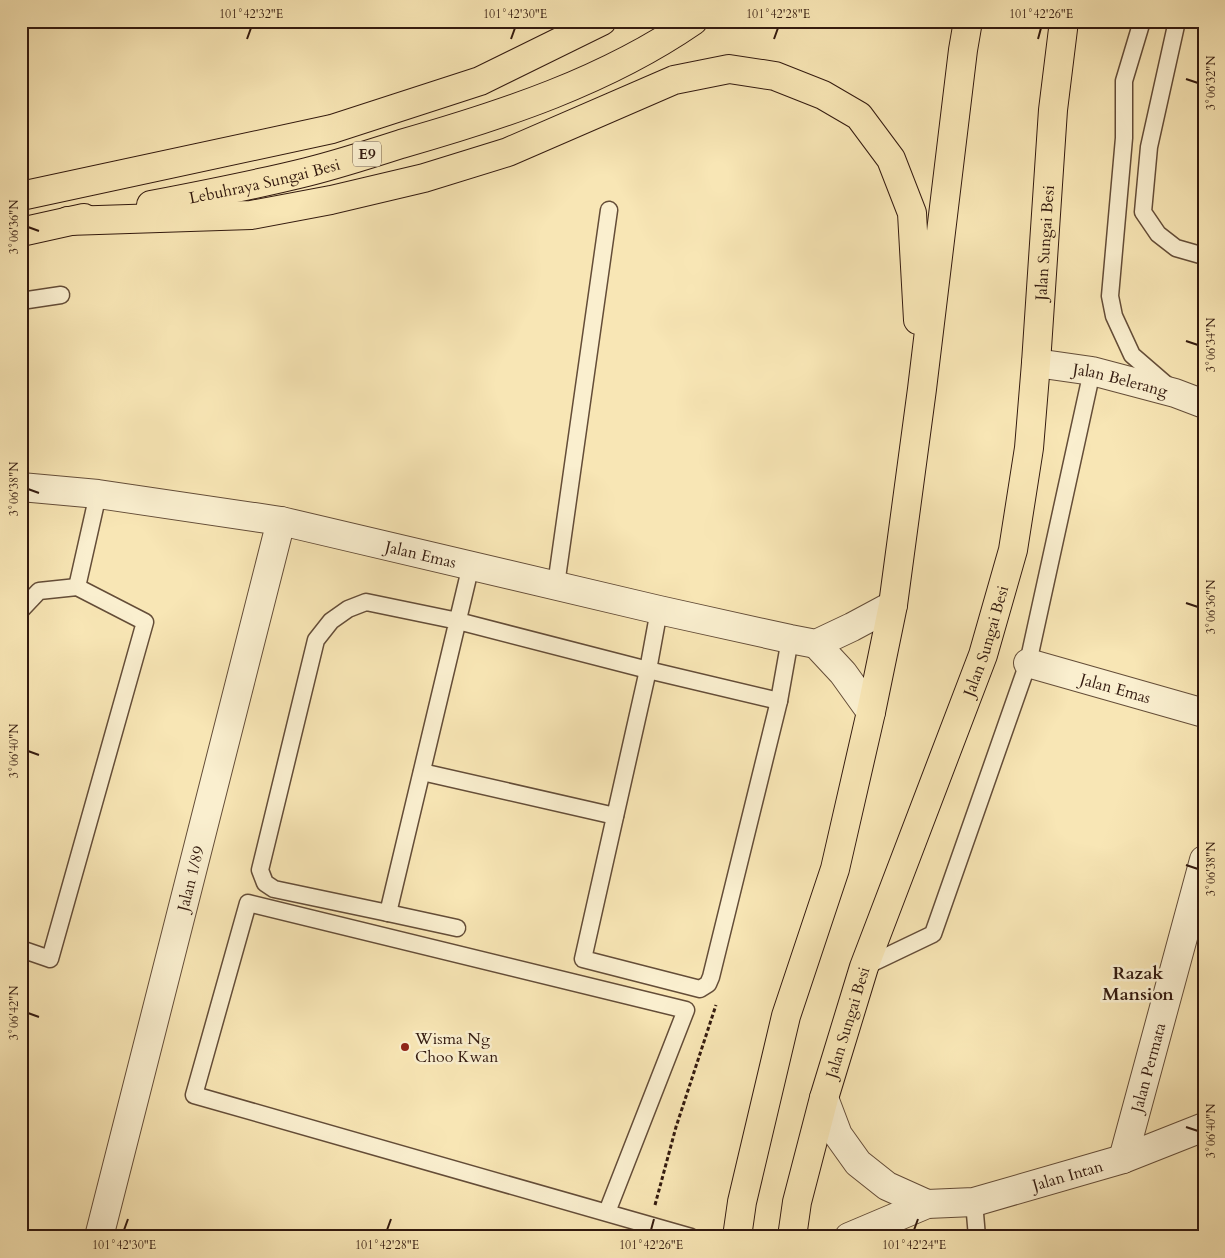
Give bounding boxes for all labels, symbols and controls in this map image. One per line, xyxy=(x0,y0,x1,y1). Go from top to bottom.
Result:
text: 101°42'32"E xyxy=(219,6,283,22)
text: 101°42'30"E xyxy=(483,6,547,22)
text: 101°42'28"E xyxy=(746,6,810,22)
text: 101°42'26"E xyxy=(1009,6,1073,22)
text: 3°06'32"N xyxy=(1203,55,1219,110)
road number: E9 xyxy=(353,142,381,166)
street label: Lebuhraya Sungai Besi xyxy=(187,153,343,209)
street label: Jalan Sungai Besi xyxy=(1030,184,1060,303)
text: 3°06'36"N xyxy=(6,199,22,254)
text: 3°06'34"N xyxy=(1203,317,1219,372)
street label: Jalan Belerang xyxy=(1069,358,1170,403)
text: 3°06'38"N xyxy=(6,461,22,516)
street label: Jalan Emas xyxy=(381,535,458,574)
text: 3°06'36"N xyxy=(1203,579,1219,634)
street label: Jalan Sungai Besi xyxy=(957,583,1014,702)
street label: Jalan Emas xyxy=(1076,668,1153,709)
text: 3°06'40"N xyxy=(6,723,22,778)
text: 3°06'38"N xyxy=(1203,841,1219,896)
street label: Jalan 1/89 xyxy=(172,844,210,916)
district label: Razak Mansion xyxy=(1102,961,1174,1007)
street label: Jalan Sungai Besi xyxy=(820,964,876,1083)
text: 3°06'42"N xyxy=(6,985,22,1040)
street label: Jalan Permata xyxy=(1126,1020,1171,1117)
place label: Wisma Ng Choo Kwan xyxy=(414,1028,498,1068)
marker: Wisma Ng Choo Kwan xyxy=(399,1041,411,1053)
text: 3°06'40"N xyxy=(1203,1103,1219,1158)
street label: Jalan Intan xyxy=(1028,1155,1106,1197)
text: 101°42'30"E xyxy=(92,1237,156,1253)
text: 101°42'28"E xyxy=(355,1237,419,1253)
text: 101°42'26"E xyxy=(619,1237,683,1253)
text: 101°42'24"E xyxy=(882,1237,946,1253)

